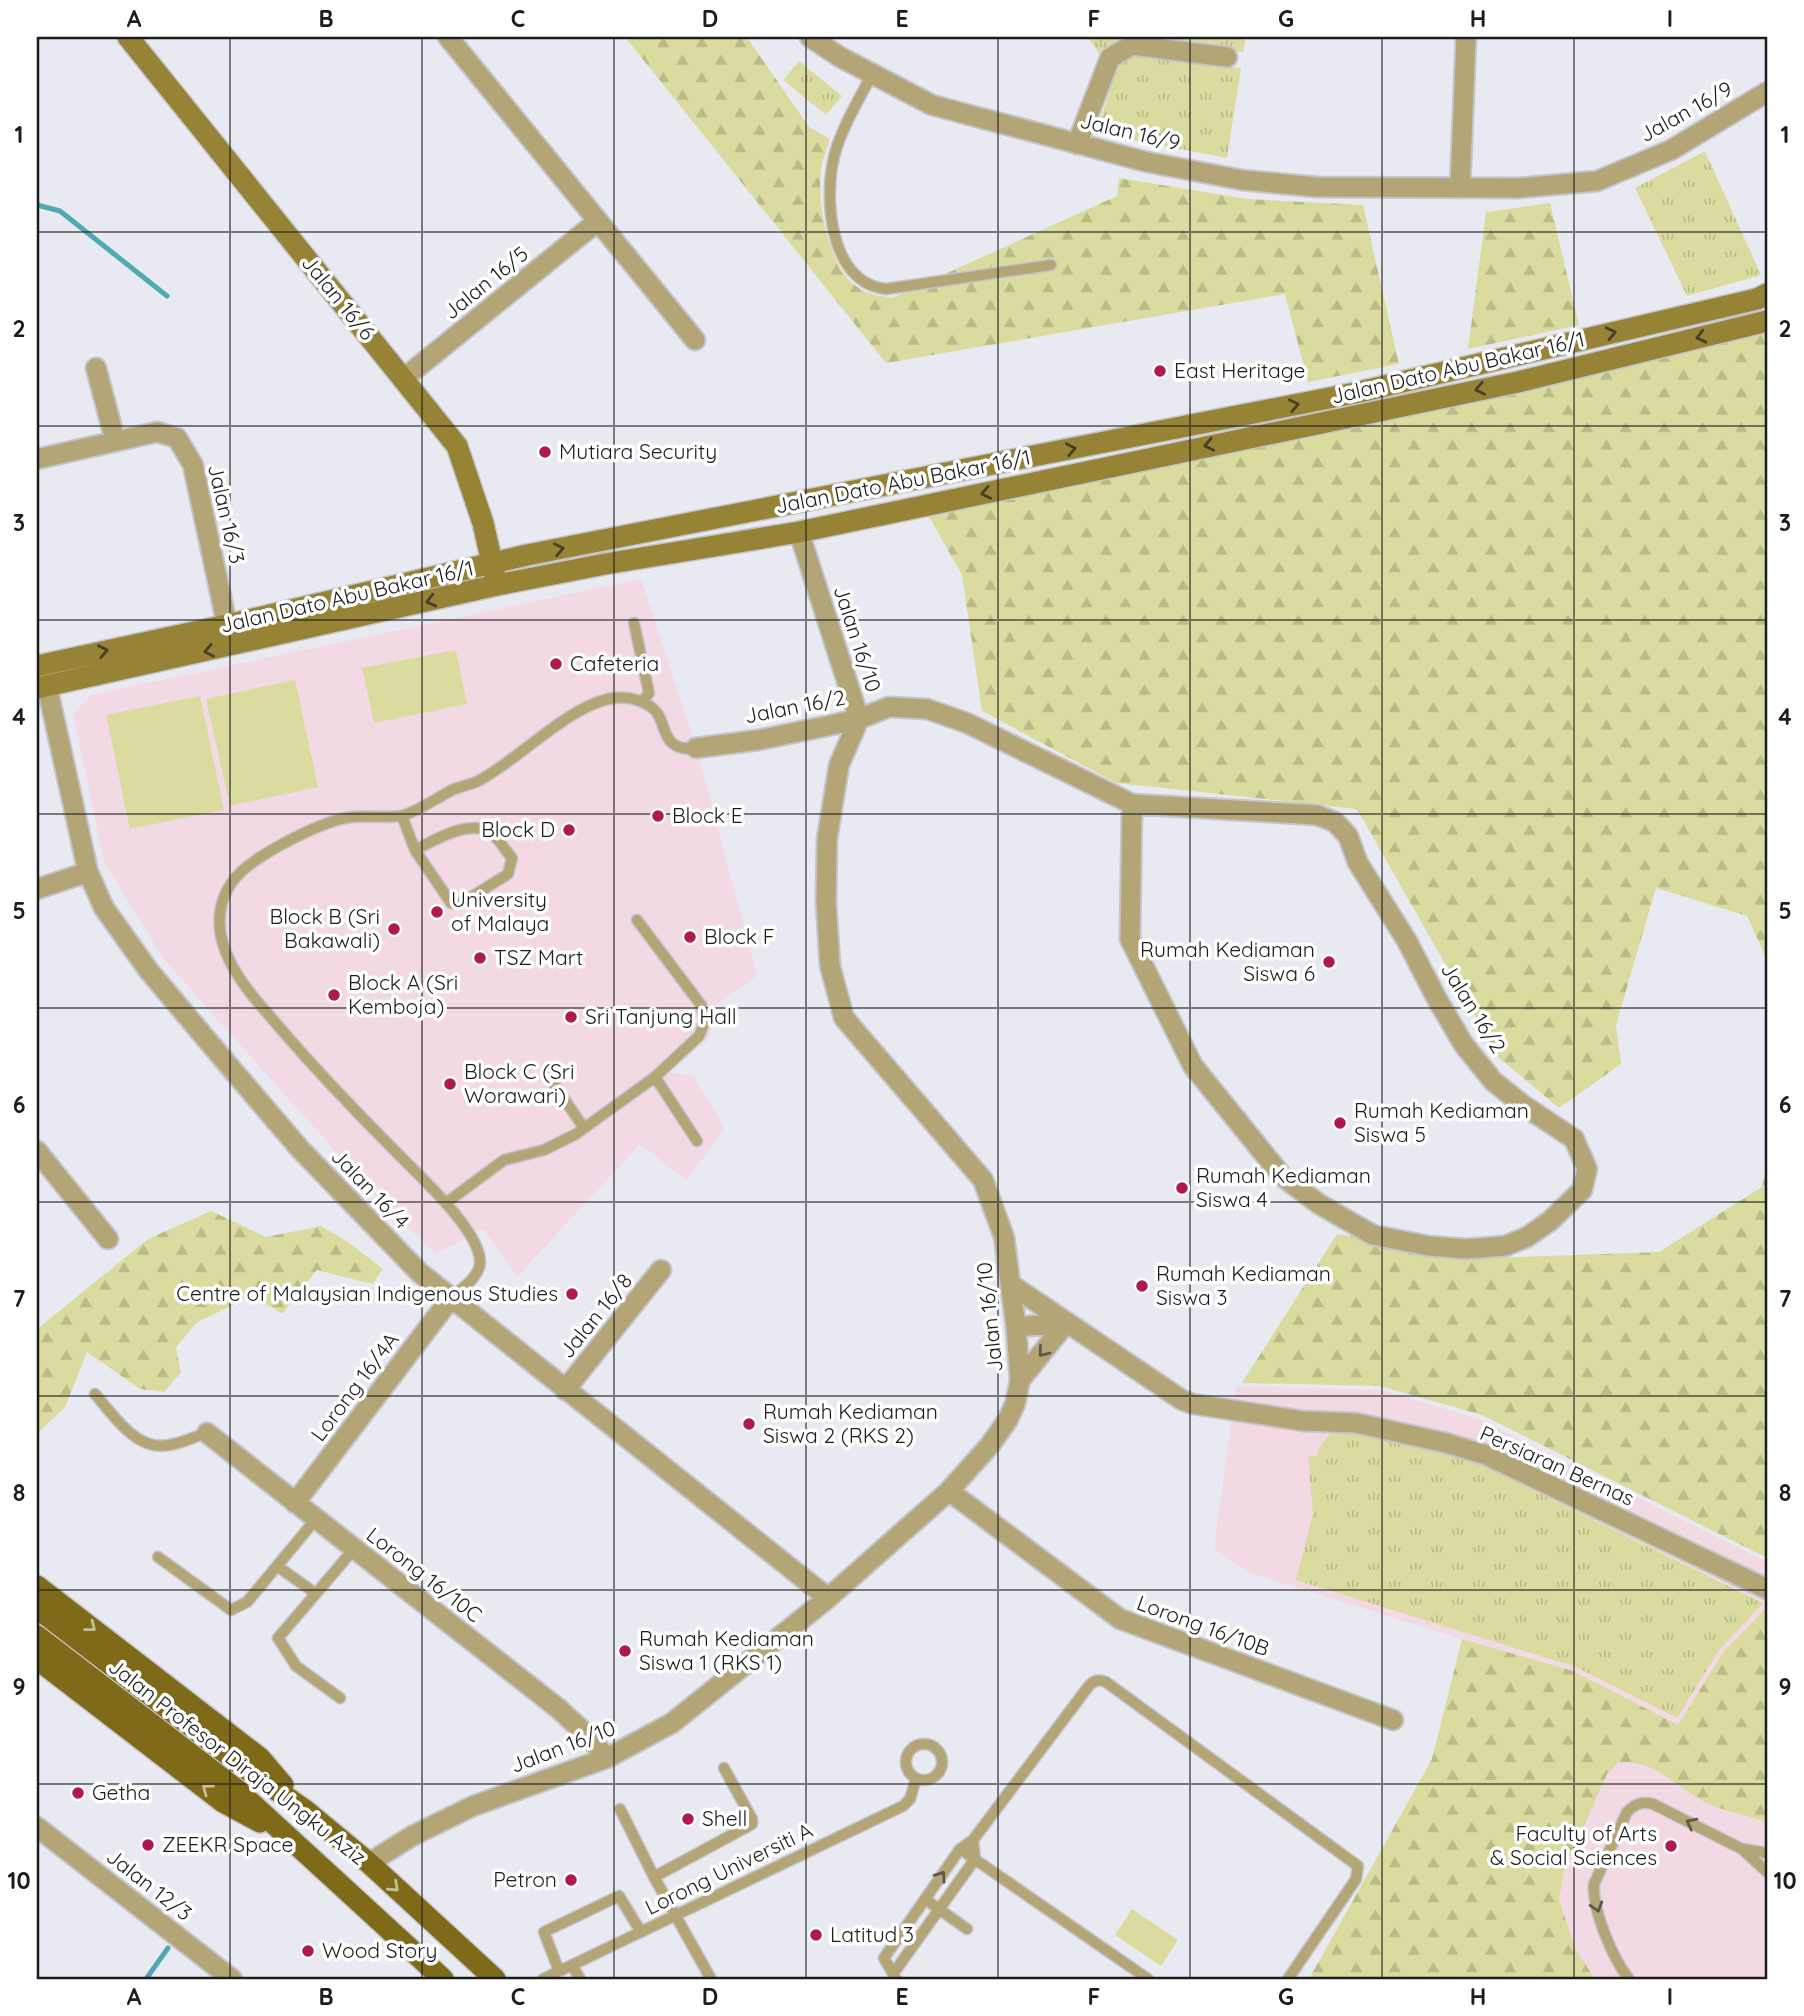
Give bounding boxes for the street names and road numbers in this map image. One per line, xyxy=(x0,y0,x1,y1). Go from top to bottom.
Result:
street label: Jalan 16/9 xyxy=(1635,75,1736,147)
street label: Jalan 16/9 xyxy=(1078,107,1183,155)
street label: Jalan 16/5 xyxy=(438,240,533,324)
street label: Jalan 16/6 xyxy=(297,250,381,345)
street label: Jalan Dato Abu Bakar 16/1 xyxy=(1329,325,1587,409)
street label: Jalan Dato Abu Bakar 16/1 xyxy=(773,444,1033,519)
street label: Jalan 16/3 xyxy=(203,462,251,566)
street label: Jalan Dato Abu Bakar 16/1 xyxy=(218,554,476,638)
street label: Jalan 16/10 xyxy=(829,582,887,695)
street label: Jalan 16/2 xyxy=(742,684,847,728)
street label: Jalan 16/2 xyxy=(1436,957,1512,1058)
street label: Jalan 16/4 xyxy=(326,1143,415,1234)
street label: Jalan 16/10 xyxy=(970,1261,1008,1373)
street label: Jalan 16/8 xyxy=(553,1268,637,1363)
street label: Lorong 16/4A xyxy=(305,1327,404,1446)
street label: Persiaran Bernas xyxy=(1476,1419,1639,1511)
street label: Lorong 16/10C xyxy=(362,1521,488,1627)
street label: Lorong 16/10B xyxy=(1134,1589,1273,1661)
street label: Jalan Profesor Diraja Ungku Aziz xyxy=(104,1653,371,1870)
street label: Jalan 16/10 xyxy=(506,1714,619,1778)
street label: Lorong Universiti A xyxy=(641,1816,816,1920)
street label: Jalan 12/3 xyxy=(102,1843,198,1926)

